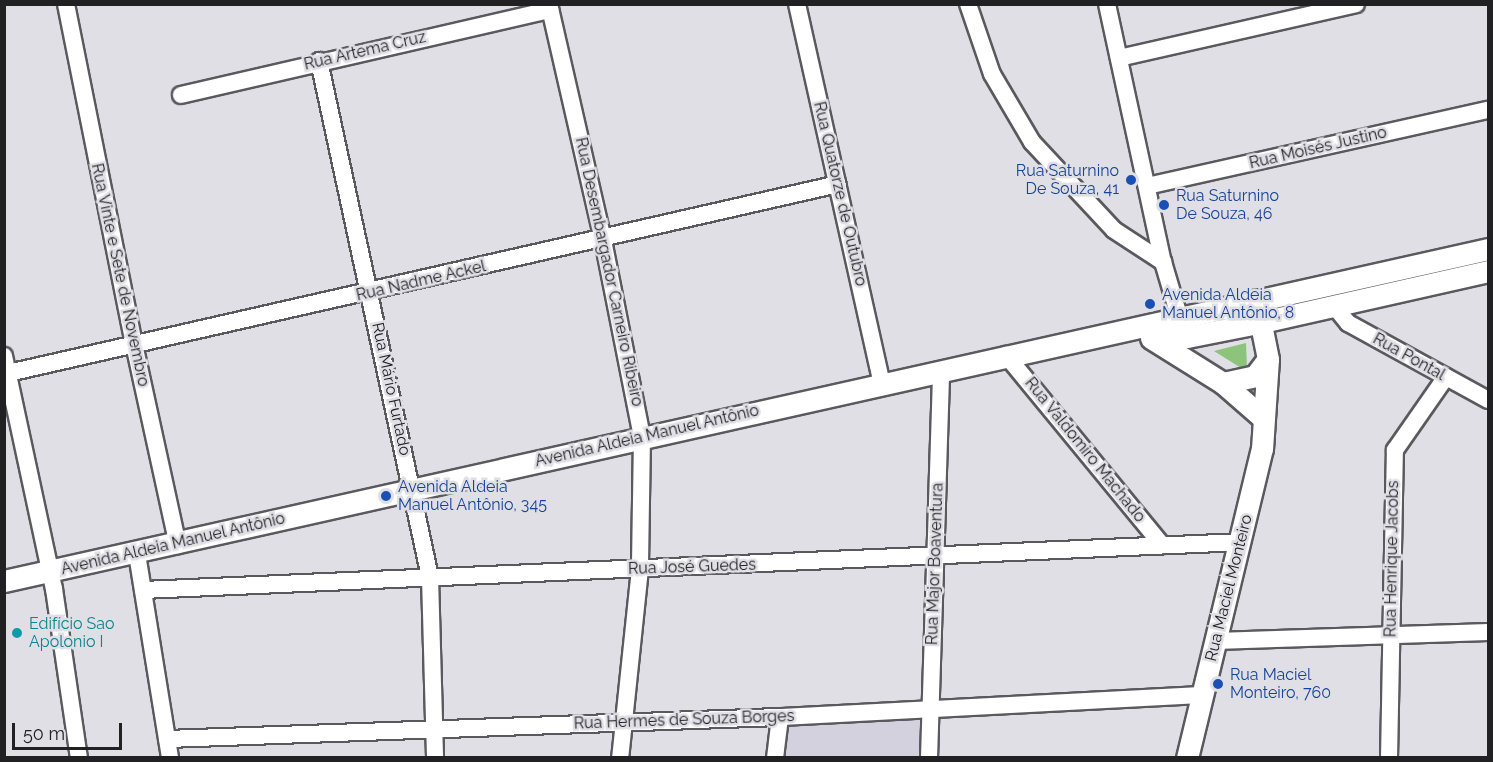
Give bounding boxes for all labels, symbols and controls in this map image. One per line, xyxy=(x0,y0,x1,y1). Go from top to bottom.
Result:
street label: Rua Artema Cruz xyxy=(302,28,428,74)
street label: Rua Quatorze de Outubro xyxy=(809,100,871,288)
street label: Rua Moisés Justino xyxy=(1247,123,1389,173)
street label: Rua Desembargador Carneiro Ribeiro xyxy=(571,136,647,408)
street label: Rua Vinte e Sete de Novembro xyxy=(87,161,153,389)
place label: Rua Saturnino De Souza, 41 xyxy=(1016,161,1119,199)
marker: Rua Saturnino De Souza, 41 xyxy=(1124,173,1138,187)
place label: Rua Saturnino De Souza, 46 xyxy=(1176,186,1279,224)
marker: Rua Saturnino De Souza, 46 xyxy=(1157,198,1171,212)
street label: Rua Nadme Ackel xyxy=(354,257,488,305)
place label: Avenida Aldeia Manuel Antônio, 8 xyxy=(1162,285,1295,323)
marker: Avenida Aldeia Manuel Antônio, 8 xyxy=(1143,297,1157,311)
street label: Rua Mário Furtado xyxy=(368,321,414,457)
street label: Rua Pontal xyxy=(1370,329,1448,385)
street label: Rua Valdomiro Machado xyxy=(1020,373,1150,527)
street label: Avenida Aldeia Manuel Antônio xyxy=(532,401,762,471)
place label: Avenida Aldeia Manuel Antônio, 345 xyxy=(398,477,548,515)
street label: Rua Henrique Jacobs xyxy=(1381,480,1403,638)
street label: Rua Major Boaventura xyxy=(923,482,947,646)
marker: Avenida Aldeia Manuel Antônio, 345 xyxy=(379,489,393,503)
street label: Avenida Aldeia Manuel Antônio xyxy=(58,509,288,579)
street label: Rua Maciel Monteiro xyxy=(1201,512,1257,664)
street label: Rua José Guedes xyxy=(628,555,756,579)
place label: Edifício Sao Apolonio I xyxy=(29,614,115,652)
marker: Edifício Sao Apolonio I xyxy=(10,626,24,640)
place label: Rua Maciel Monteiro, 760 xyxy=(1230,665,1331,703)
marker: Rua Maciel Monteiro, 760 xyxy=(1211,677,1225,691)
street label: Rua Hermes de Souza Borges xyxy=(573,707,795,733)
scale bar xyxy=(15,711,124,749)
text: 50 m xyxy=(23,723,65,744)

